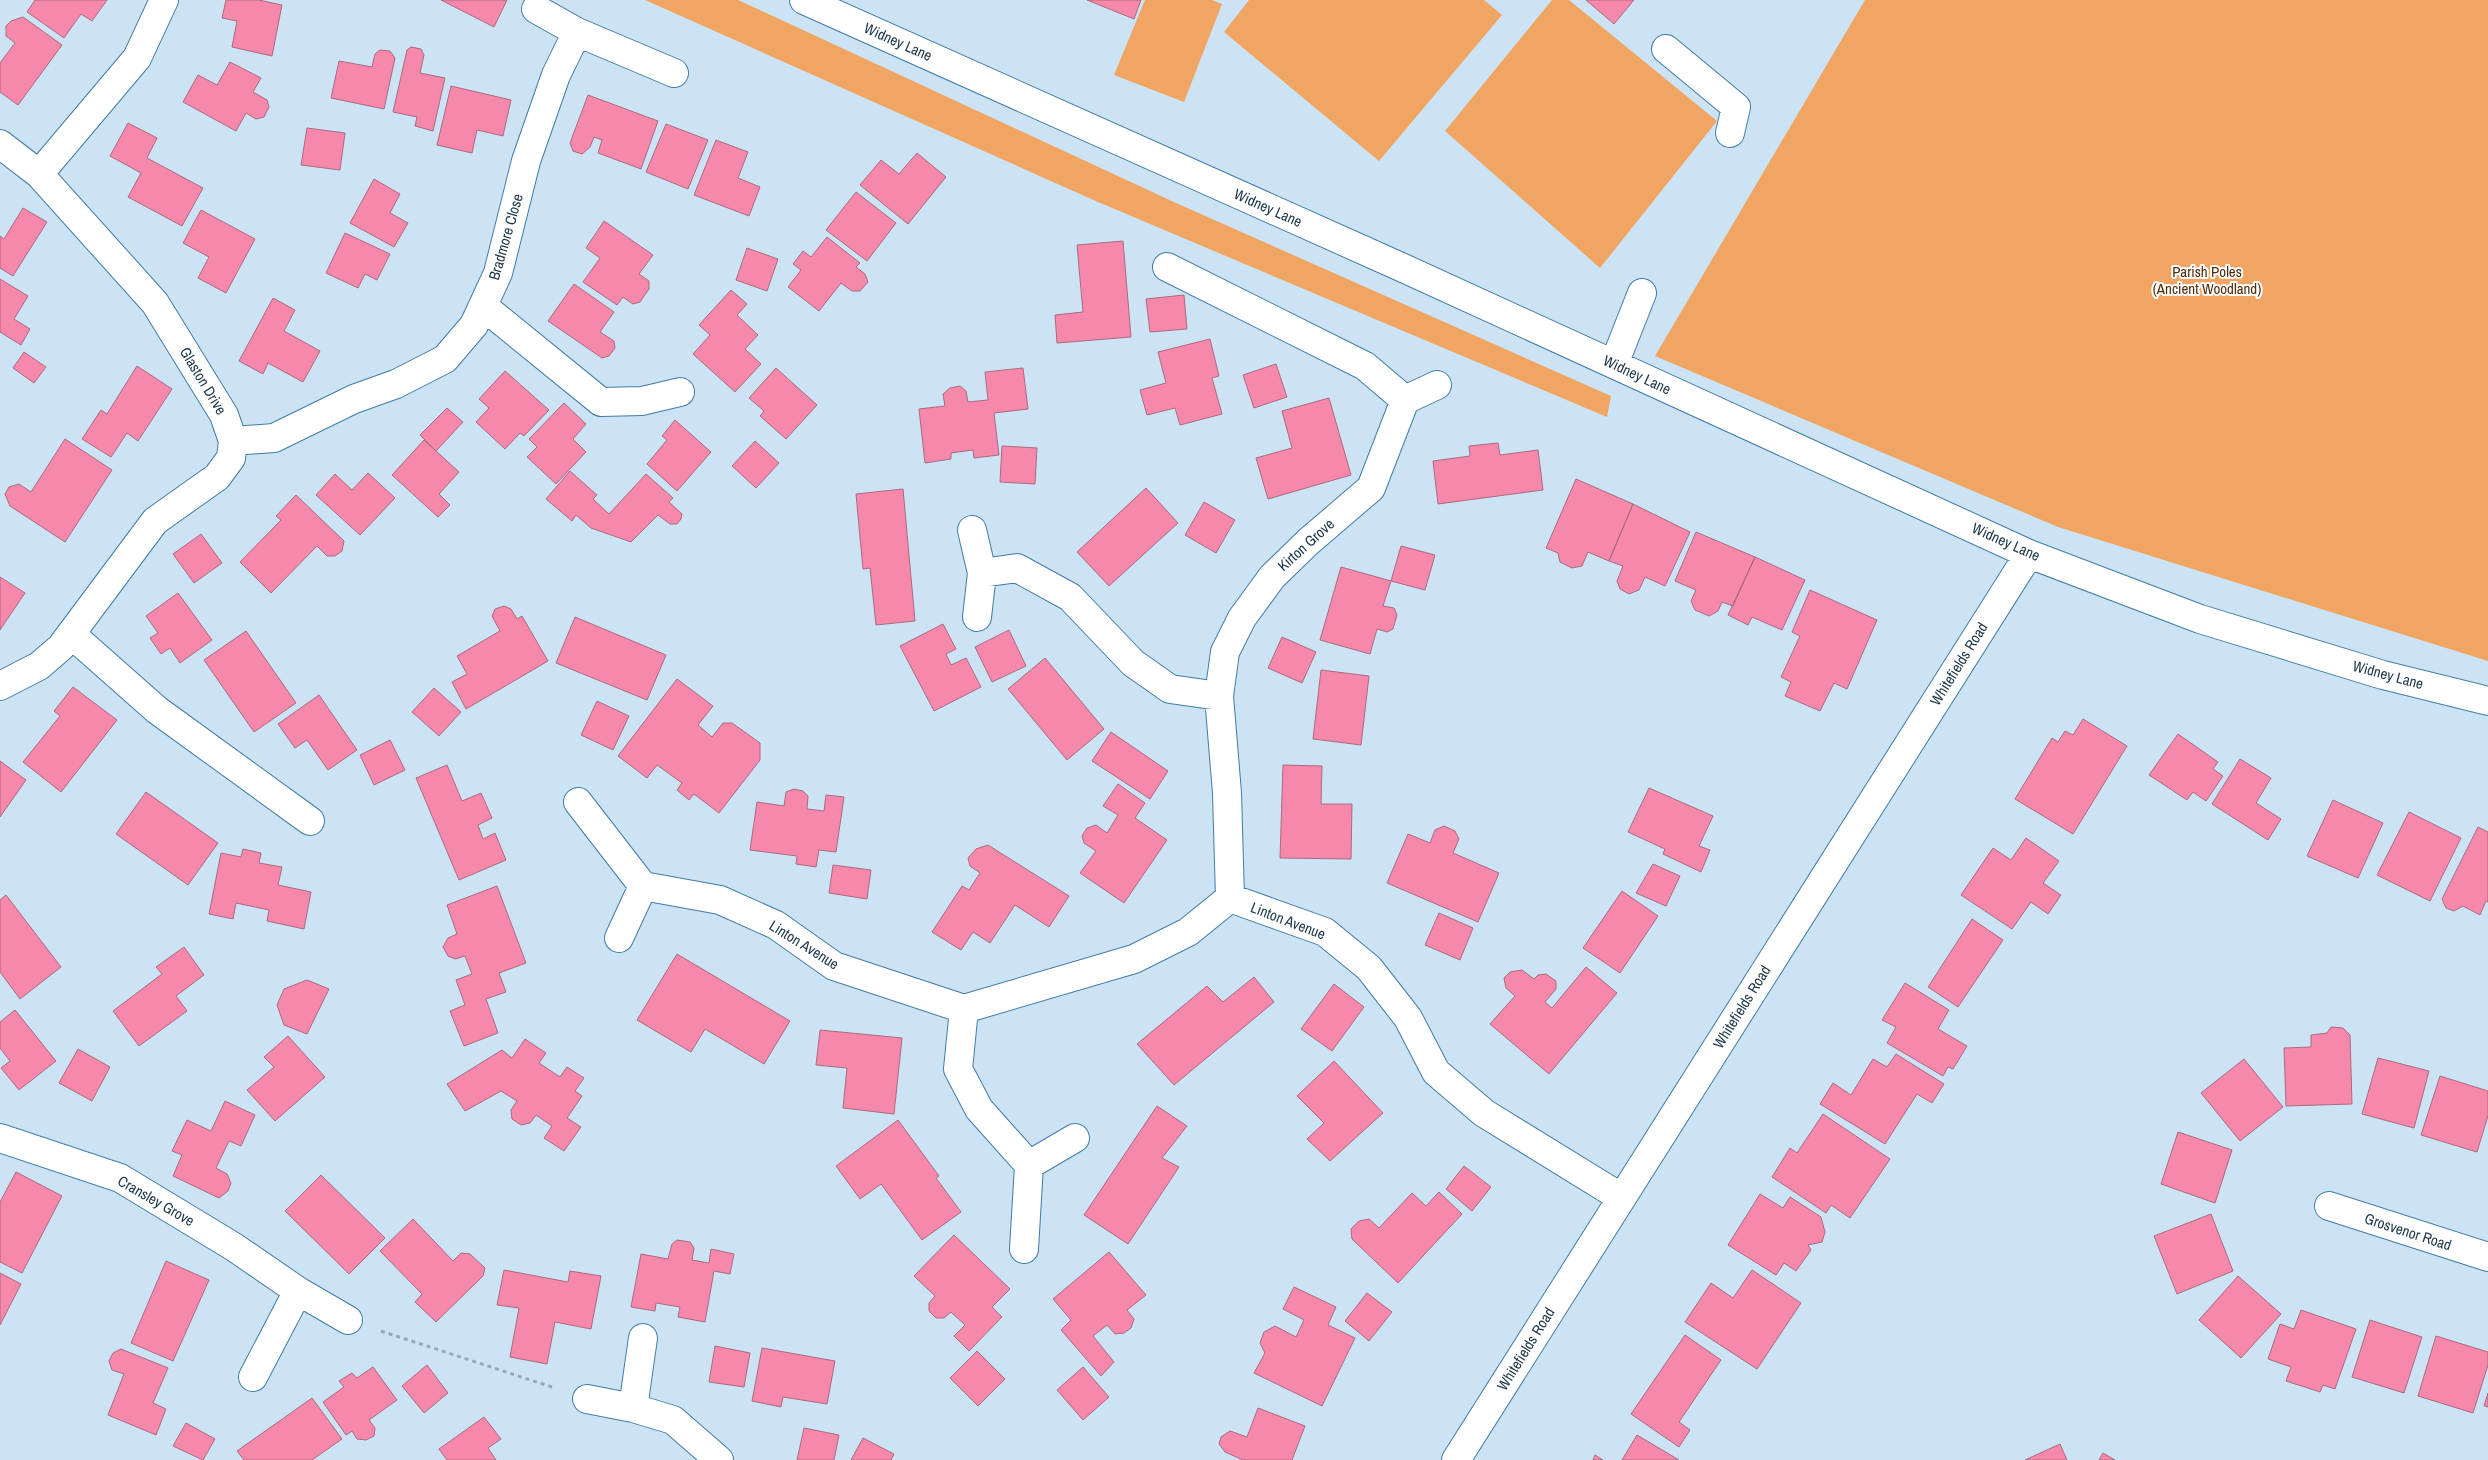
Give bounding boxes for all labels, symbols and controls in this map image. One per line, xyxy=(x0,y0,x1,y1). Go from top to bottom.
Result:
street label: Widney Lane xyxy=(861,17,936,66)
street label: Widney Lane xyxy=(1231,183,1306,232)
street label: Bradmore Close xyxy=(483,191,528,282)
park label: Parish Poles (Ancient Woodland) xyxy=(2153,261,2261,299)
street label: Glaston Drive xyxy=(175,343,232,419)
street label: Widney Lane xyxy=(1600,350,1675,399)
street label: Kirton Grove xyxy=(1273,513,1339,576)
street label: Widney Lane xyxy=(1969,517,2044,566)
street label: Whitefields Road xyxy=(1925,618,1992,709)
street label: Widney Lane xyxy=(2350,655,2426,694)
street label: Linton Avenue xyxy=(1248,897,1329,944)
street label: Linton Avenue xyxy=(765,915,843,974)
street label: Whitefields Road xyxy=(1708,961,1775,1052)
street label: Cransley Grove xyxy=(114,1170,199,1231)
street label: Grosvenor Road xyxy=(2362,1208,2454,1255)
street label: Whitefields Road xyxy=(1492,1303,1559,1394)

